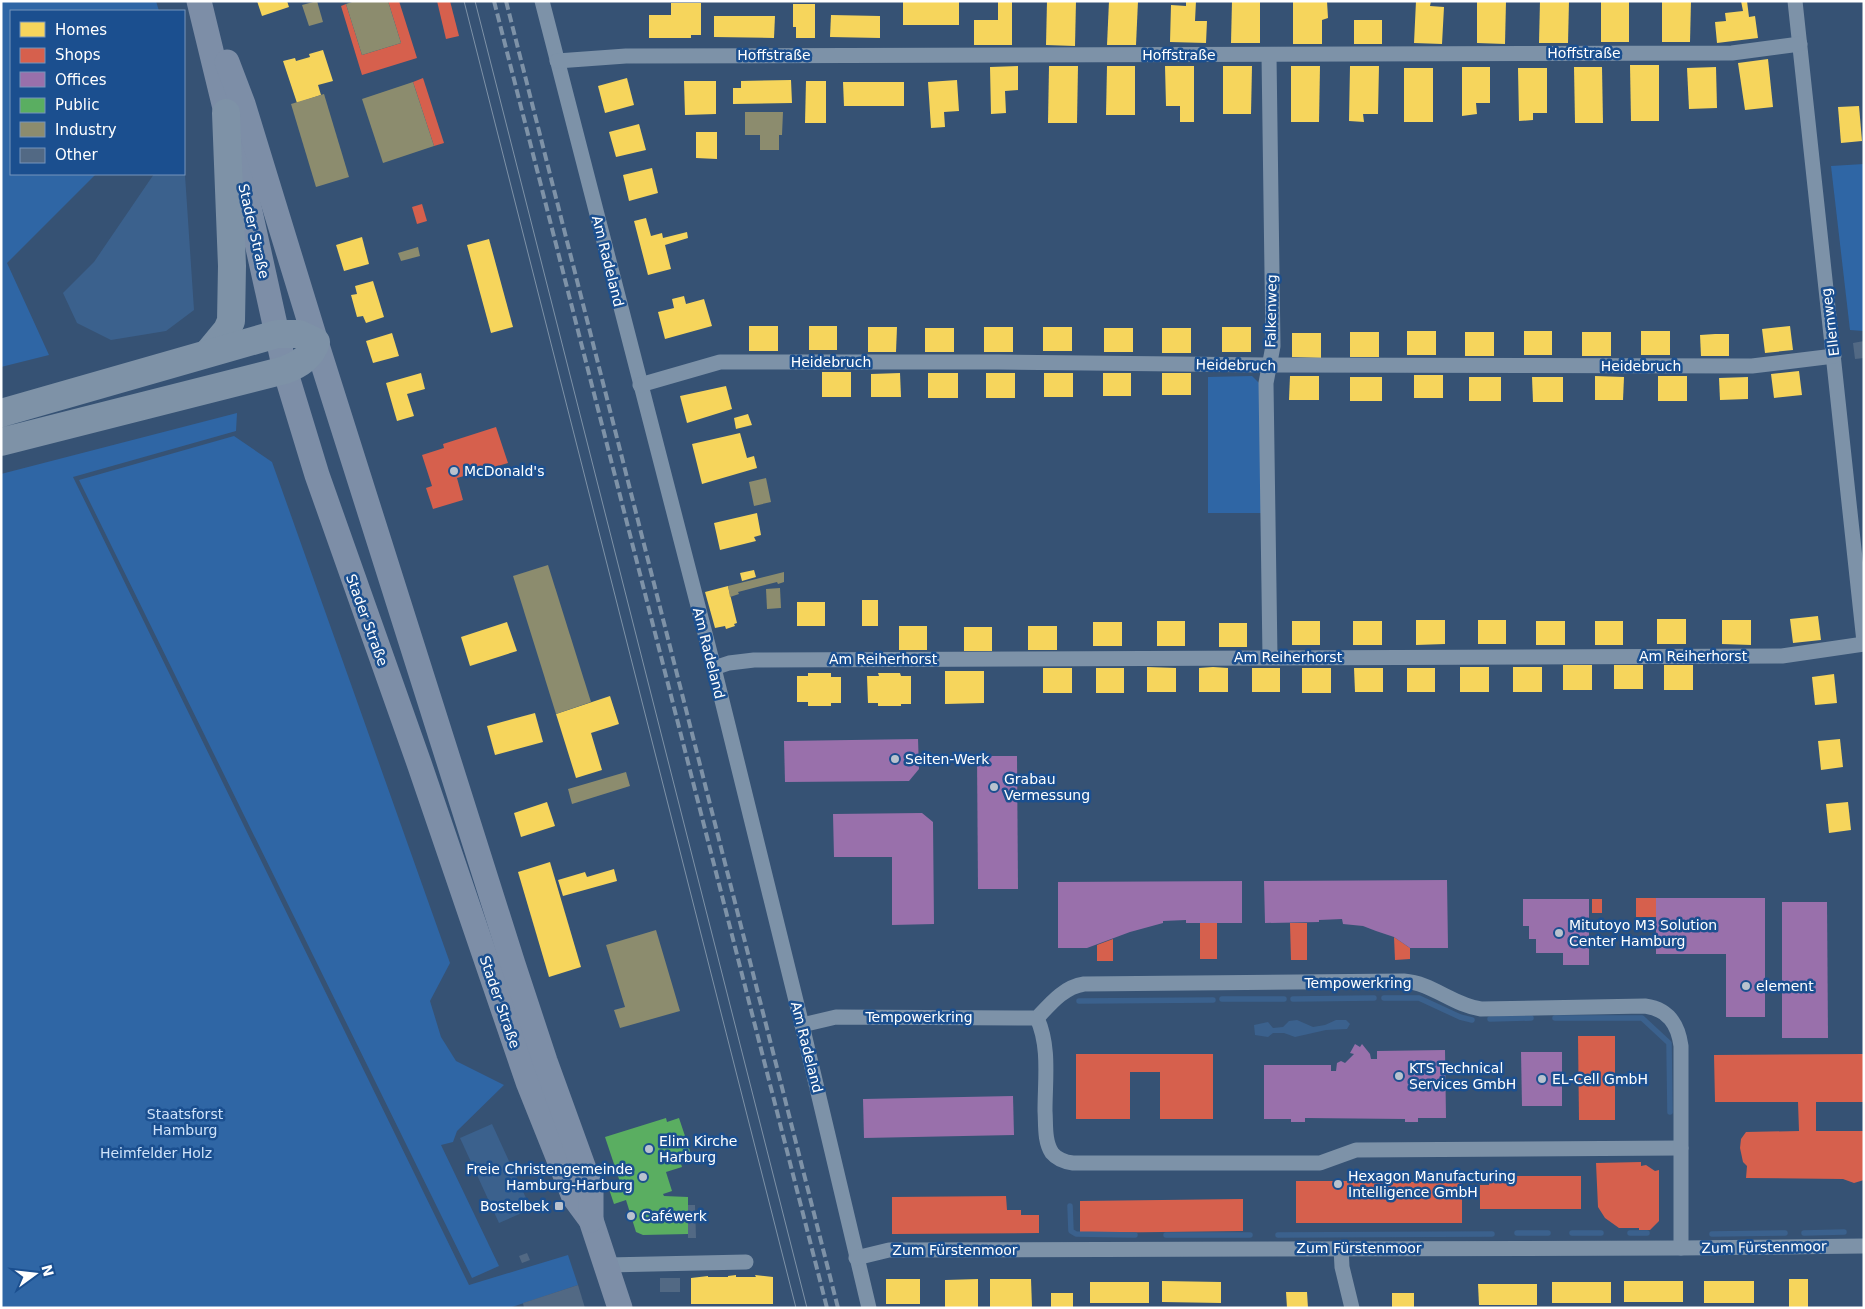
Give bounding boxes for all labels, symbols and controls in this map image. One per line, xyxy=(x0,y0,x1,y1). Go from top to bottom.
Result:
legend xyxy=(10,10,185,175)
text: Homes xyxy=(55,21,107,39)
street label: Hoffstraße xyxy=(1547,45,1621,61)
text: Shops xyxy=(55,46,101,64)
street label: Hoffstraße xyxy=(737,47,811,63)
street label: Hoffstraße xyxy=(1142,47,1216,63)
text: Offices xyxy=(55,71,107,89)
text: Public xyxy=(55,96,99,114)
text: Industry xyxy=(55,121,117,139)
text: Other xyxy=(55,146,98,164)
street label: Stader Straße xyxy=(235,182,273,280)
street label: Am Radeland xyxy=(589,214,627,308)
street label: Falkenweg xyxy=(1262,274,1280,348)
street label: Ellernweg xyxy=(1818,287,1842,357)
street label: Heidebruch xyxy=(791,354,871,370)
street label: Heidebruch xyxy=(1196,356,1276,374)
street label: Heidebruch xyxy=(1601,358,1681,374)
place label: McDonald's xyxy=(464,463,545,479)
marker: McDonald's xyxy=(448,465,460,477)
street label: Stader Straße xyxy=(343,572,391,668)
street label: Am Radeland xyxy=(690,606,728,700)
street label: Am Reiherhorst xyxy=(1639,648,1748,664)
street label: Am Reiherhorst xyxy=(1234,649,1343,665)
street label: Am Reiherhorst xyxy=(829,651,938,667)
place label: Seiten-Werk xyxy=(905,751,990,767)
marker: Seiten-Werk xyxy=(889,753,901,765)
place label: Grabau Vermessung xyxy=(1004,771,1090,803)
marker: Grabau Vermessung xyxy=(988,781,1000,793)
place label: Mitutoyo M3 Solution Center Hamburg xyxy=(1569,917,1717,949)
marker: Mitutoyo M3 Solution Center Hamburg xyxy=(1553,927,1565,939)
street label: Stader Straße xyxy=(477,954,523,1050)
street label: Tempowerkring xyxy=(1303,975,1412,991)
place label: element xyxy=(1756,978,1814,994)
marker: element xyxy=(1740,980,1752,992)
street label: Am Radeland xyxy=(788,1000,826,1094)
street label: Tempowerkring xyxy=(864,1009,973,1025)
place label: KTS Technical Services GmbH xyxy=(1409,1060,1516,1092)
marker: KTS Technical Services GmbH xyxy=(1393,1070,1405,1082)
place label: EL-Cell GmbH xyxy=(1552,1071,1648,1087)
marker: EL-Cell GmbH xyxy=(1536,1073,1548,1085)
park label: Staatsforst Hamburg xyxy=(147,1106,224,1138)
place label: Elim Kirche Harburg xyxy=(659,1133,737,1165)
marker: Elim Kirche Harburg xyxy=(643,1143,655,1155)
park label: Heimfelder Holz xyxy=(100,1145,212,1161)
place label: Freie Christengemeinde Hamburg-Harburg xyxy=(466,1161,633,1193)
place label: Hexagon Manufacturing Intelligence GmbH xyxy=(1348,1168,1516,1200)
marker: Freie Christengemeinde Hamburg-Harburg xyxy=(637,1171,649,1183)
marker: Hexagon Manufacturing Intelligence GmbH xyxy=(1332,1178,1344,1190)
place label: Bostelbek xyxy=(480,1198,550,1214)
marker: Bostelbek xyxy=(553,1200,565,1212)
place label: Caféwerk xyxy=(641,1208,708,1224)
marker: Caféwerk xyxy=(625,1210,637,1222)
street label: Zum Fürstenmoor xyxy=(1701,1238,1827,1256)
street label: Zum Fürstenmoor xyxy=(1296,1240,1422,1256)
street label: Zum Fürstenmoor xyxy=(892,1242,1018,1258)
north arrow xyxy=(10,1249,60,1299)
text: N xyxy=(38,1263,57,1278)

